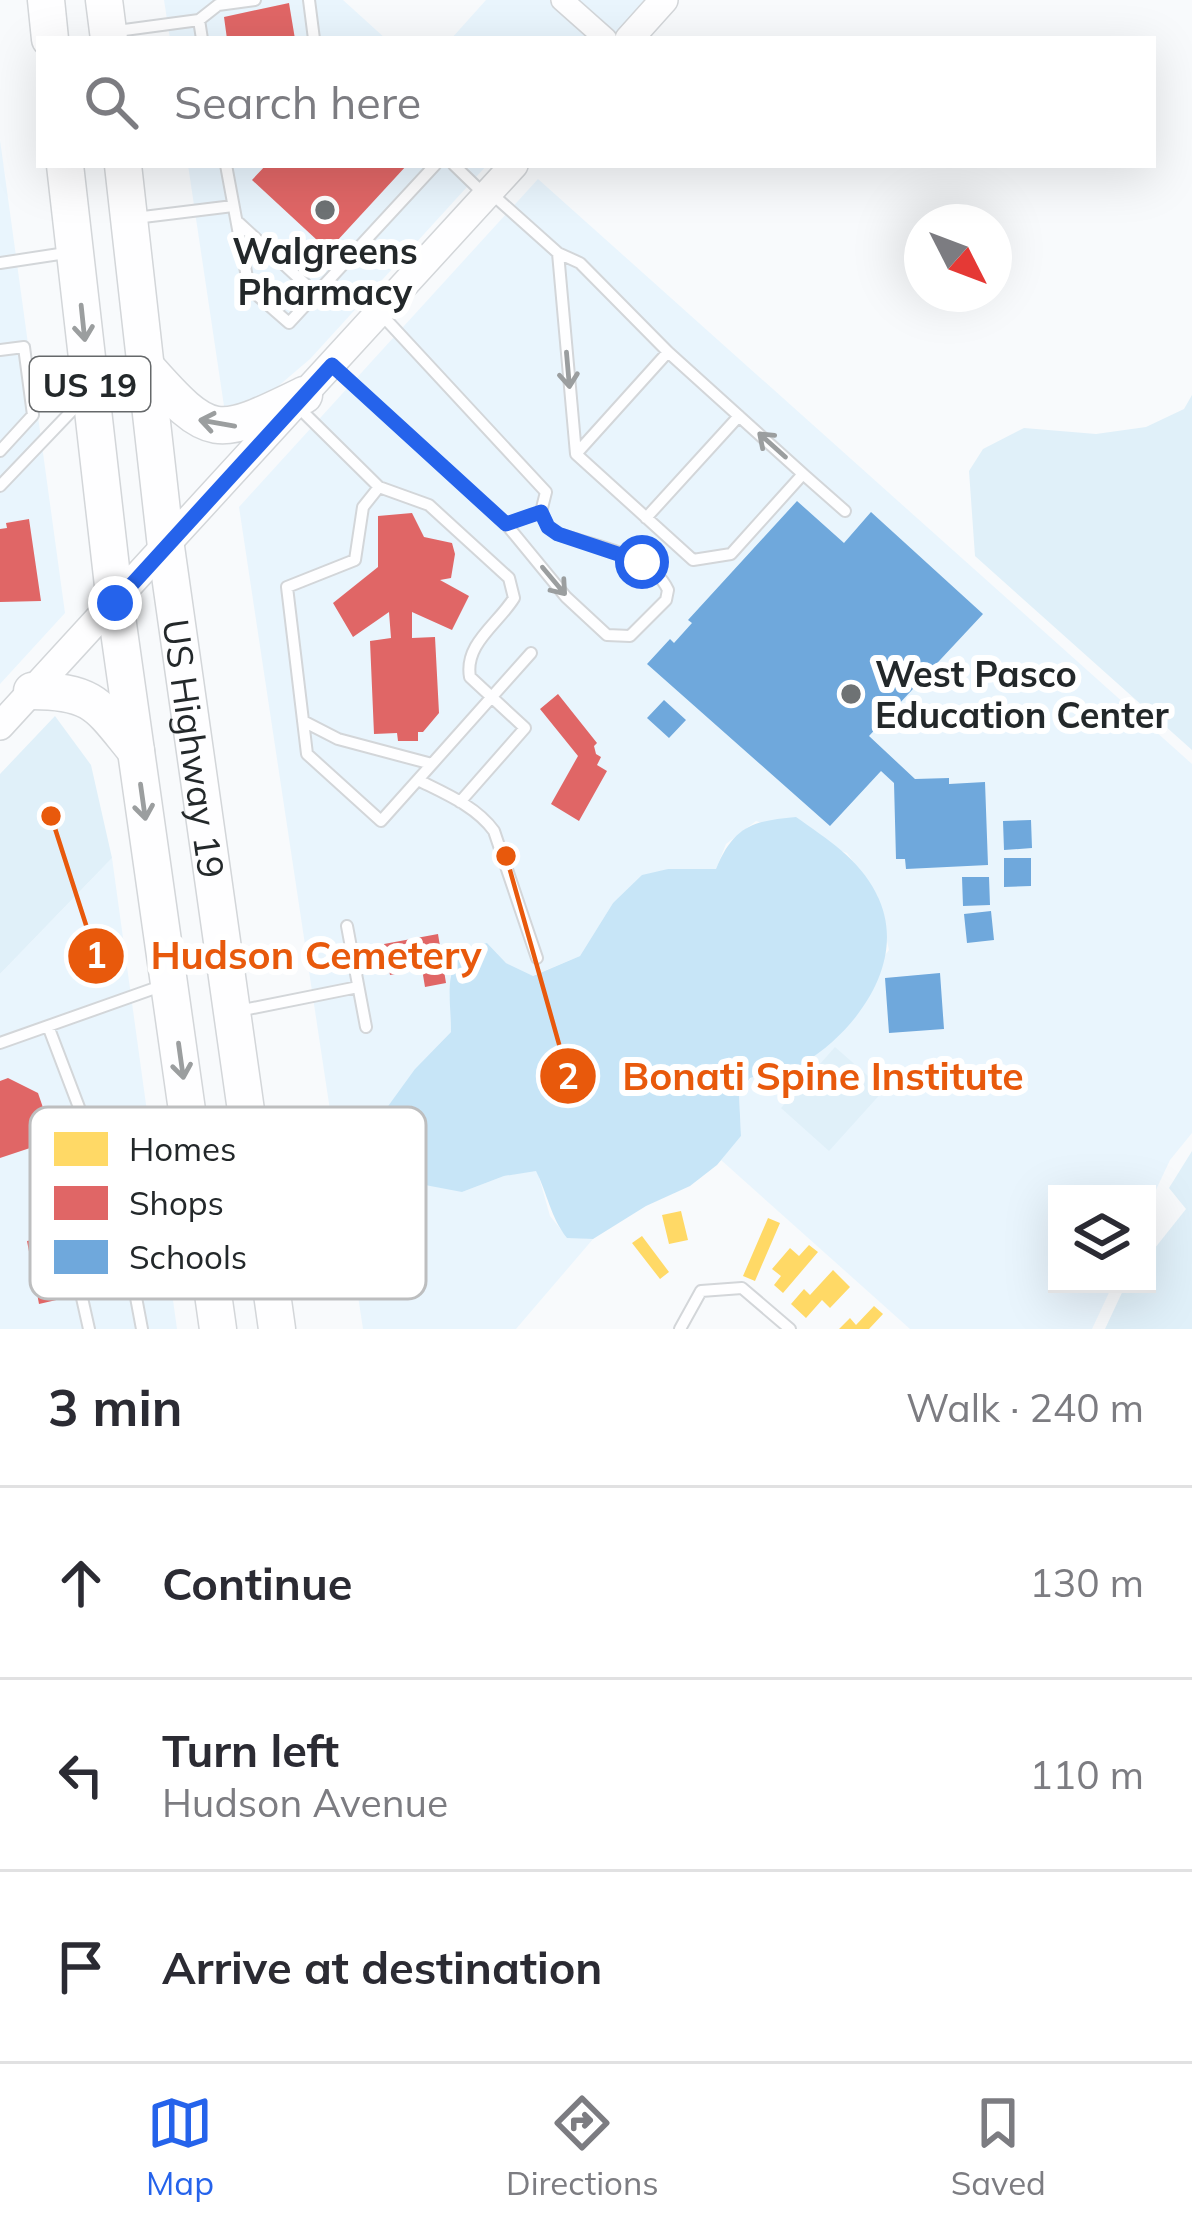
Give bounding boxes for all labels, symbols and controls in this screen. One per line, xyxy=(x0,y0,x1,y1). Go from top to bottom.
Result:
search box xyxy=(36,36,1156,168)
icon: search xyxy=(78,69,144,135)
text: Search here xyxy=(174,74,421,130)
marker: Walgreens Pharmacy xyxy=(312,197,338,223)
north arrow xyxy=(904,204,1012,312)
place label: Walgreens Pharmacy xyxy=(232,228,418,314)
one-way arrow xyxy=(72,303,95,342)
one-way arrow xyxy=(557,349,580,388)
road number: US 19 xyxy=(30,357,150,411)
one-way arrow xyxy=(198,410,237,433)
one-way arrow xyxy=(757,432,787,459)
route start xyxy=(615,535,669,589)
one-way arrow xyxy=(539,565,567,596)
route end xyxy=(88,576,142,630)
street label: US Highway 19 xyxy=(154,616,235,881)
place label: West Pasco Education Center xyxy=(875,651,1169,737)
marker: West Pasco Education Center xyxy=(838,681,864,707)
one-way arrow xyxy=(132,781,155,820)
callout: Hudson Cemetery xyxy=(66,918,505,993)
text: Hudson Cemetery xyxy=(150,930,482,979)
text: 1 xyxy=(85,932,107,977)
callout: Bonati Spine Institute xyxy=(538,1039,1047,1114)
one-way arrow xyxy=(170,1041,193,1080)
text: Bonati Spine Institute xyxy=(622,1051,1024,1100)
text: 2 xyxy=(557,1053,579,1098)
legend xyxy=(30,1107,426,1299)
text: Homes xyxy=(129,1128,236,1169)
text: Shops xyxy=(129,1182,224,1223)
map controls xyxy=(1048,1185,1156,1293)
button: layers xyxy=(1048,1185,1156,1293)
text: Schools xyxy=(129,1236,247,1277)
text: 3 min xyxy=(48,1375,183,1439)
text: Walk · 240 m xyxy=(906,1383,1144,1432)
icon: ahead xyxy=(48,1550,114,1616)
text: Continue xyxy=(162,1555,352,1611)
text: 130 m xyxy=(1029,1558,1144,1607)
text: Turn left xyxy=(162,1722,339,1778)
icon: left xyxy=(48,1742,114,1808)
text: 110 m xyxy=(1029,1750,1144,1799)
text: Hudson Avenue xyxy=(162,1778,448,1827)
icon: arrive xyxy=(48,1934,114,2000)
text: Arrive at destination xyxy=(162,1939,602,1995)
tab: Map xyxy=(146,2090,214,2203)
tab: Directions xyxy=(506,2090,659,2203)
tab: Saved xyxy=(951,2090,1046,2203)

